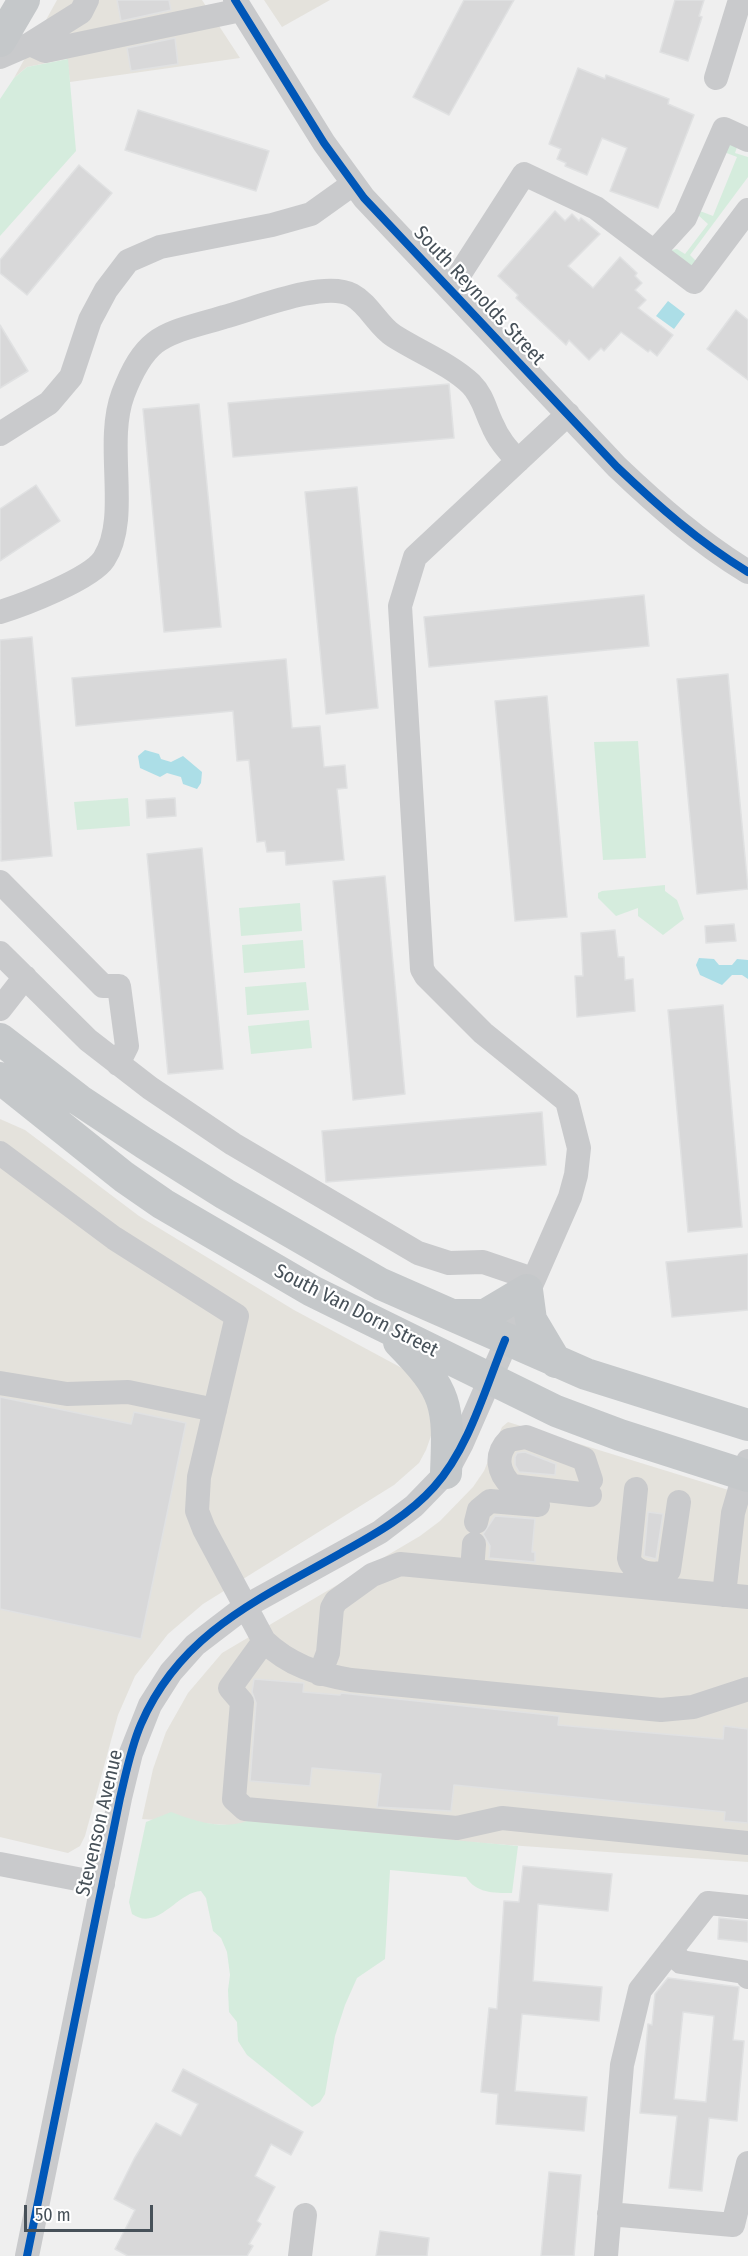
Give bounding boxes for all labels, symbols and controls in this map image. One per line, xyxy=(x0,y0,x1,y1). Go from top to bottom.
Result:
street label: South Reynolds Street xyxy=(408,221,550,371)
street label: South Van Dorn Street xyxy=(270,1259,442,1363)
street label: Stevenson Avenue xyxy=(71,1747,129,1899)
scale bar xyxy=(27,2193,156,2231)
text: 50 m xyxy=(35,2204,71,2226)

